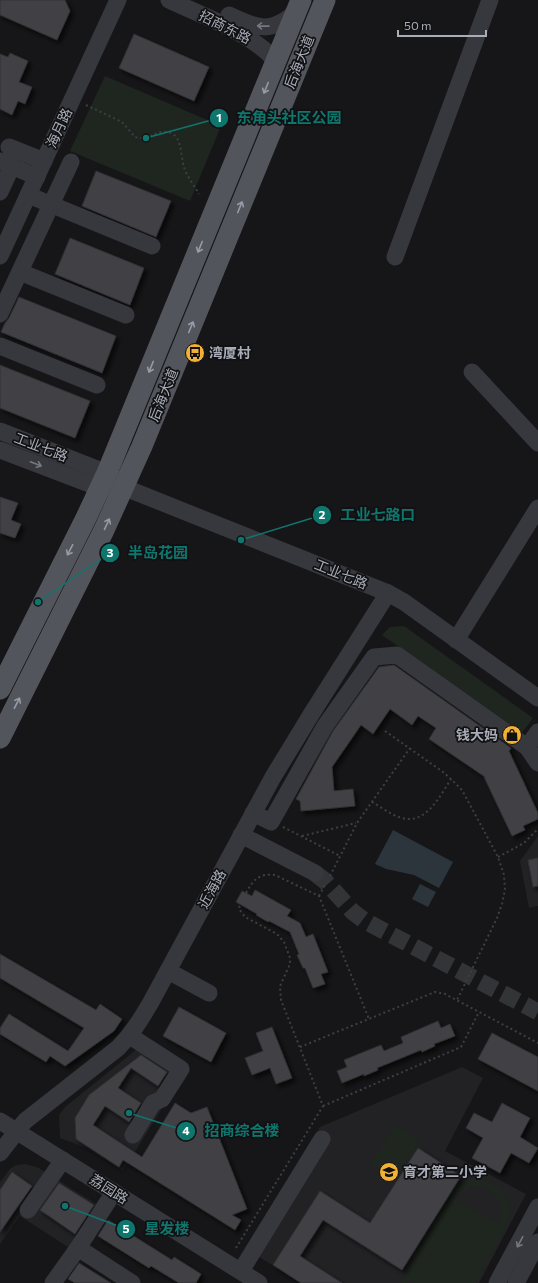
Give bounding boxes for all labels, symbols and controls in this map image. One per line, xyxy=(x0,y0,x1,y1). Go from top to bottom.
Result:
street label: 招商东路 xyxy=(196,6,254,47)
scale bar xyxy=(398,12,486,38)
text: 50 m xyxy=(404,18,432,32)
one-way arrow xyxy=(257,23,270,30)
street label: 后海大道 xyxy=(280,33,317,91)
one-way arrow xyxy=(261,82,269,94)
callout: 东角头社区公园 xyxy=(209,104,350,131)
street label: 海月路 xyxy=(42,105,75,150)
text: 东角头社区公园 xyxy=(236,108,342,126)
text: 1 xyxy=(216,110,222,124)
one-way arrow xyxy=(237,202,244,214)
one-way arrow xyxy=(196,241,204,253)
one-way arrow xyxy=(187,322,195,334)
bus stop icon: 湾厦村 xyxy=(184,342,206,364)
place label: 湾厦村 xyxy=(209,344,251,361)
one-way arrow xyxy=(147,361,154,373)
street label: 后海大道 xyxy=(144,366,181,424)
street label: 工业七路 xyxy=(12,429,70,465)
one-way arrow xyxy=(30,460,42,468)
callout: 工业七路口 xyxy=(312,501,423,528)
text: 工业七路口 xyxy=(340,505,416,523)
text: 2 xyxy=(319,507,326,521)
one-way arrow xyxy=(104,519,111,531)
callout: 半岛花园 xyxy=(100,539,196,566)
text: 半岛花园 xyxy=(128,543,188,561)
one-way arrow xyxy=(66,544,73,556)
text: 3 xyxy=(107,545,114,559)
street label: 工业七路 xyxy=(312,555,370,592)
one-way arrow xyxy=(14,697,22,709)
shop icon: 钱大妈 xyxy=(501,724,523,746)
place label: 钱大妈 xyxy=(456,726,498,743)
street label: 近海路 xyxy=(194,866,229,911)
callout: 招商综合楼 xyxy=(176,1117,287,1144)
text: 招商综合楼 xyxy=(204,1121,280,1139)
text: 4 xyxy=(182,1123,190,1137)
school or university icon: 育才第二小学 xyxy=(378,1161,400,1183)
place label: 育才第二小学 xyxy=(403,1163,487,1180)
street label: 荔园路 xyxy=(87,1170,132,1207)
callout: 星发楼 xyxy=(116,1215,197,1242)
text: 星发楼 xyxy=(144,1219,190,1237)
text: 5 xyxy=(123,1221,130,1235)
one-way arrow xyxy=(515,1235,523,1247)

